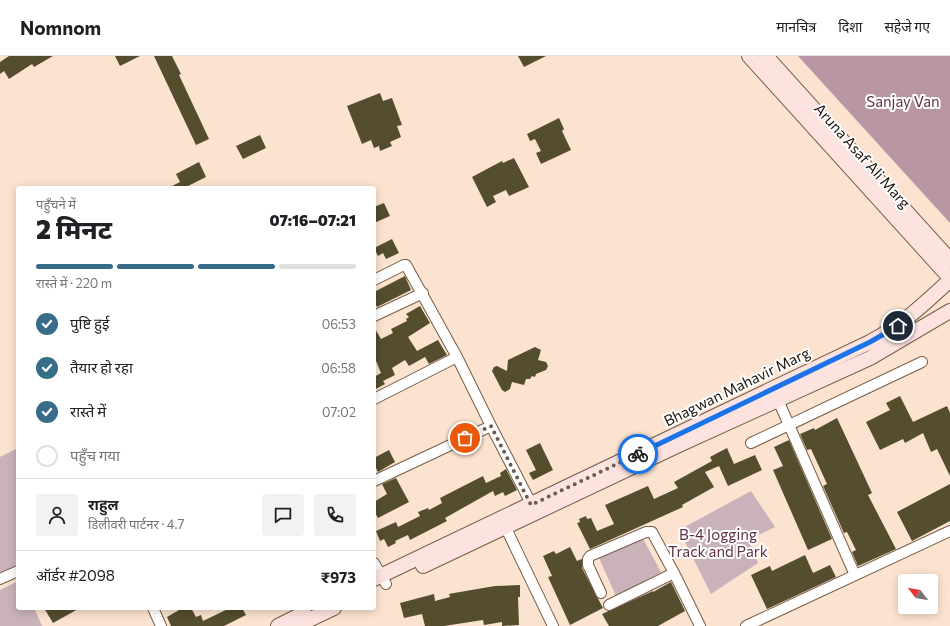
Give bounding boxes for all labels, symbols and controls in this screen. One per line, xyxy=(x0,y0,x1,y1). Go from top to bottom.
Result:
text: Nomnom xyxy=(20,16,101,39)
text: मानचित्र xyxy=(776,18,816,35)
text: दिशा xyxy=(838,18,862,35)
text: सहेजे गए xyxy=(884,18,930,35)
park label: Sanjay Van xyxy=(866,92,940,110)
street label: Aruna Asaf Ali Marg xyxy=(811,99,915,211)
text: पहुँचने में xyxy=(36,196,76,212)
text: 07:16–07:21 xyxy=(270,211,356,229)
text: 2 मिनट xyxy=(36,213,112,244)
text: रास्ते में · 220 m xyxy=(36,275,112,291)
pin xyxy=(881,309,915,343)
icon: check xyxy=(36,313,58,335)
text: पुष्टि हुई xyxy=(70,314,109,332)
icon: home xyxy=(887,315,909,337)
text: 06:53 xyxy=(322,316,356,332)
street label: Bhagwan Mahavir Marg xyxy=(661,343,813,429)
icon: check xyxy=(36,357,58,379)
text: तैयार हो रहा xyxy=(70,358,133,376)
text: 06:58 xyxy=(321,360,356,376)
icon: check xyxy=(36,401,58,423)
text: रास्ते में xyxy=(70,402,106,420)
text: 07:02 xyxy=(322,404,356,420)
pin xyxy=(448,421,482,455)
icon: bag xyxy=(454,427,476,449)
courier xyxy=(618,434,658,474)
icon: bike xyxy=(627,443,649,465)
text: पहुँच गया xyxy=(70,446,120,464)
button: person xyxy=(36,494,78,536)
button: chat xyxy=(262,494,304,536)
button: phone xyxy=(314,494,356,536)
text: राहुल xyxy=(88,495,119,513)
text: डिलीवरी पार्टनर · 4.7 xyxy=(88,516,184,532)
park label: B-4 Jogging Track and Park xyxy=(668,525,768,560)
text: ऑर्डर #2098 xyxy=(36,566,115,584)
text: ₹973 xyxy=(321,568,356,586)
north arrow xyxy=(898,574,938,614)
map controls xyxy=(898,574,938,614)

